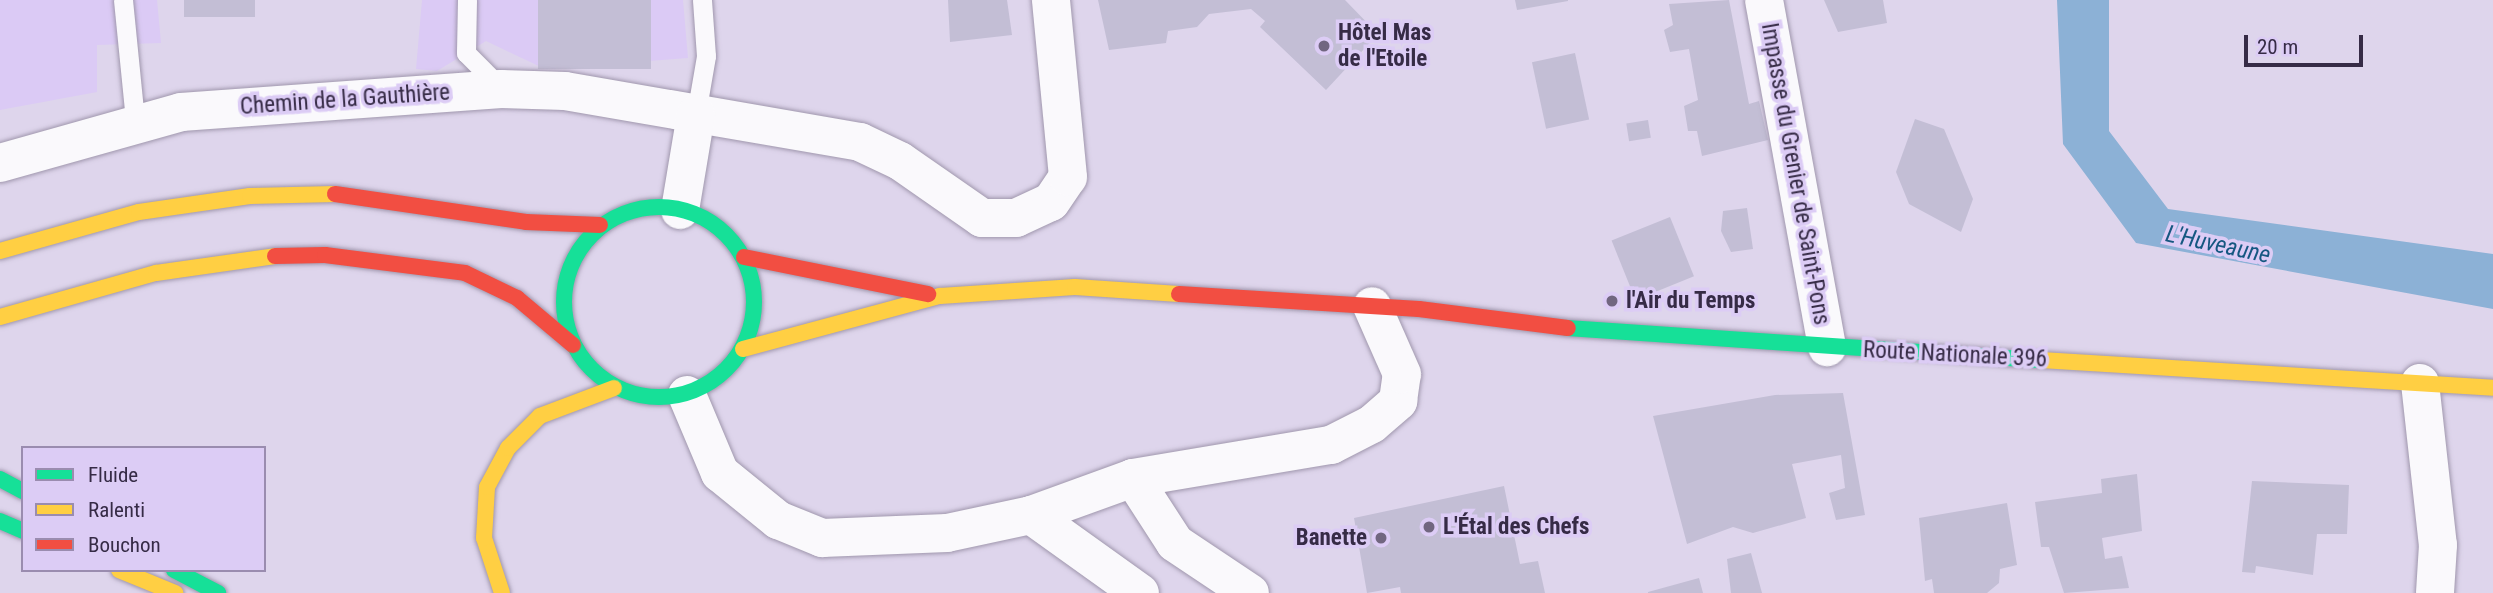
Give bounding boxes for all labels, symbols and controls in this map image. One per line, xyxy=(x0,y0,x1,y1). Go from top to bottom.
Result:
place label: Hôtel Mas de l'Etoile xyxy=(1338,19,1431,73)
street label: Impasse du Grenier de Saint-Pons xyxy=(1755,21,1835,327)
scale bar xyxy=(2248,21,2367,65)
text: 20 m xyxy=(2257,35,2298,59)
marker: Hôtel Mas de l'Etoile xyxy=(1316,38,1332,54)
street label: Chemin de la Gauthière xyxy=(239,79,451,121)
water label: L'Huveaune xyxy=(2163,220,2273,270)
place label: l'Air du Temps xyxy=(1626,287,1756,315)
marker: l'Air du Temps xyxy=(1604,293,1620,309)
street label: Route Nationale 396 xyxy=(1862,336,2048,374)
legend xyxy=(21,446,266,572)
text: Fluide xyxy=(88,463,138,487)
text: Ralenti xyxy=(88,498,145,522)
place label: L'Étal des Chefs xyxy=(1443,513,1590,541)
marker: L'Étal des Chefs xyxy=(1421,519,1437,535)
place label: Banette xyxy=(1296,524,1367,552)
marker: Banette xyxy=(1373,530,1389,546)
text: Bouchon xyxy=(88,533,161,557)

